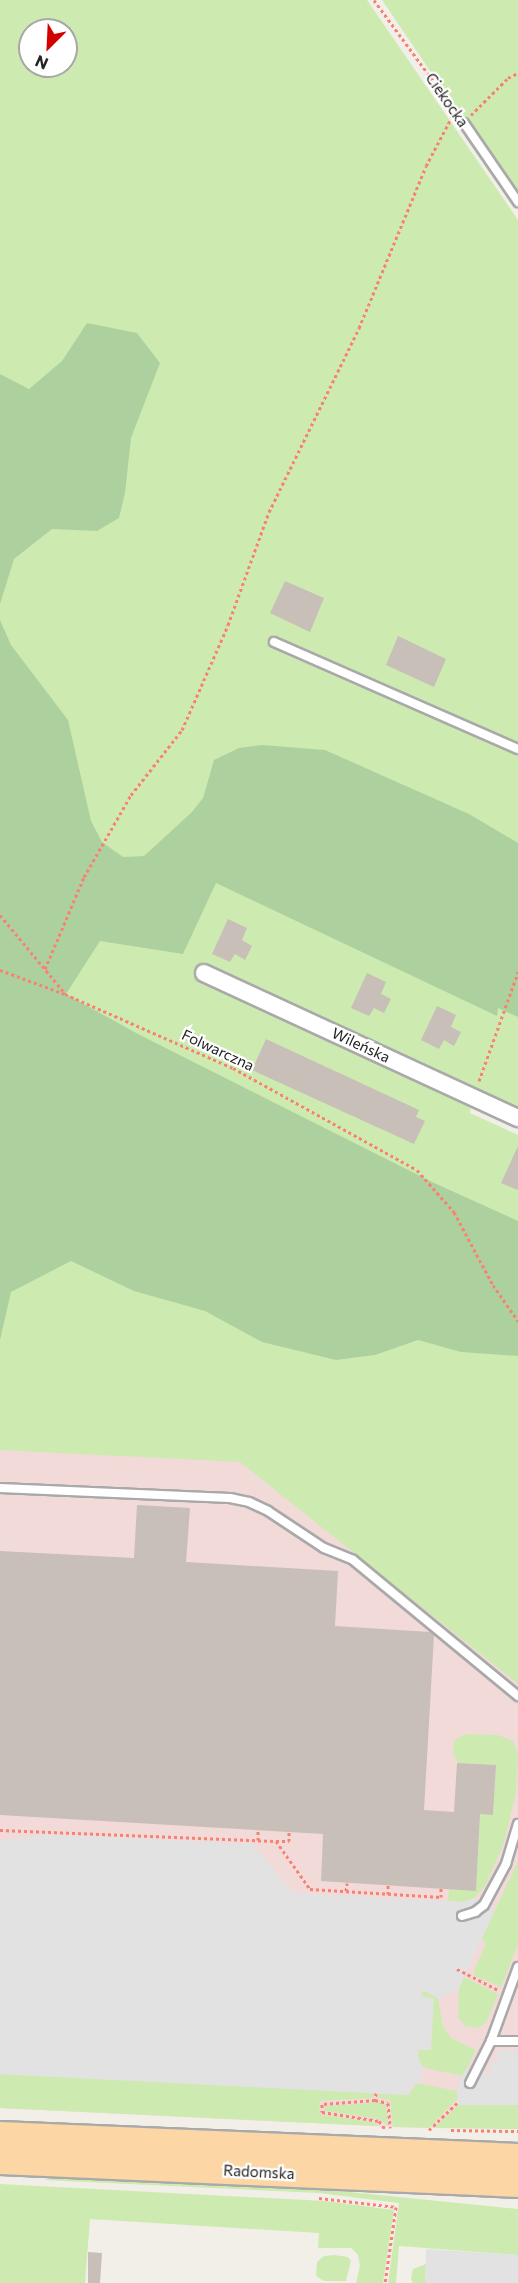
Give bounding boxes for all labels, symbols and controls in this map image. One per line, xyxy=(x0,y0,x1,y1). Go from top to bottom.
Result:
north arrow xyxy=(18,18,78,78)
text: N xyxy=(32,52,51,74)
street label: Ciekocka xyxy=(422,69,472,131)
street label: Wileńska xyxy=(329,1024,393,1066)
street label: Folwarczna xyxy=(179,1025,257,1075)
street label: Radomska xyxy=(223,2161,295,2183)

